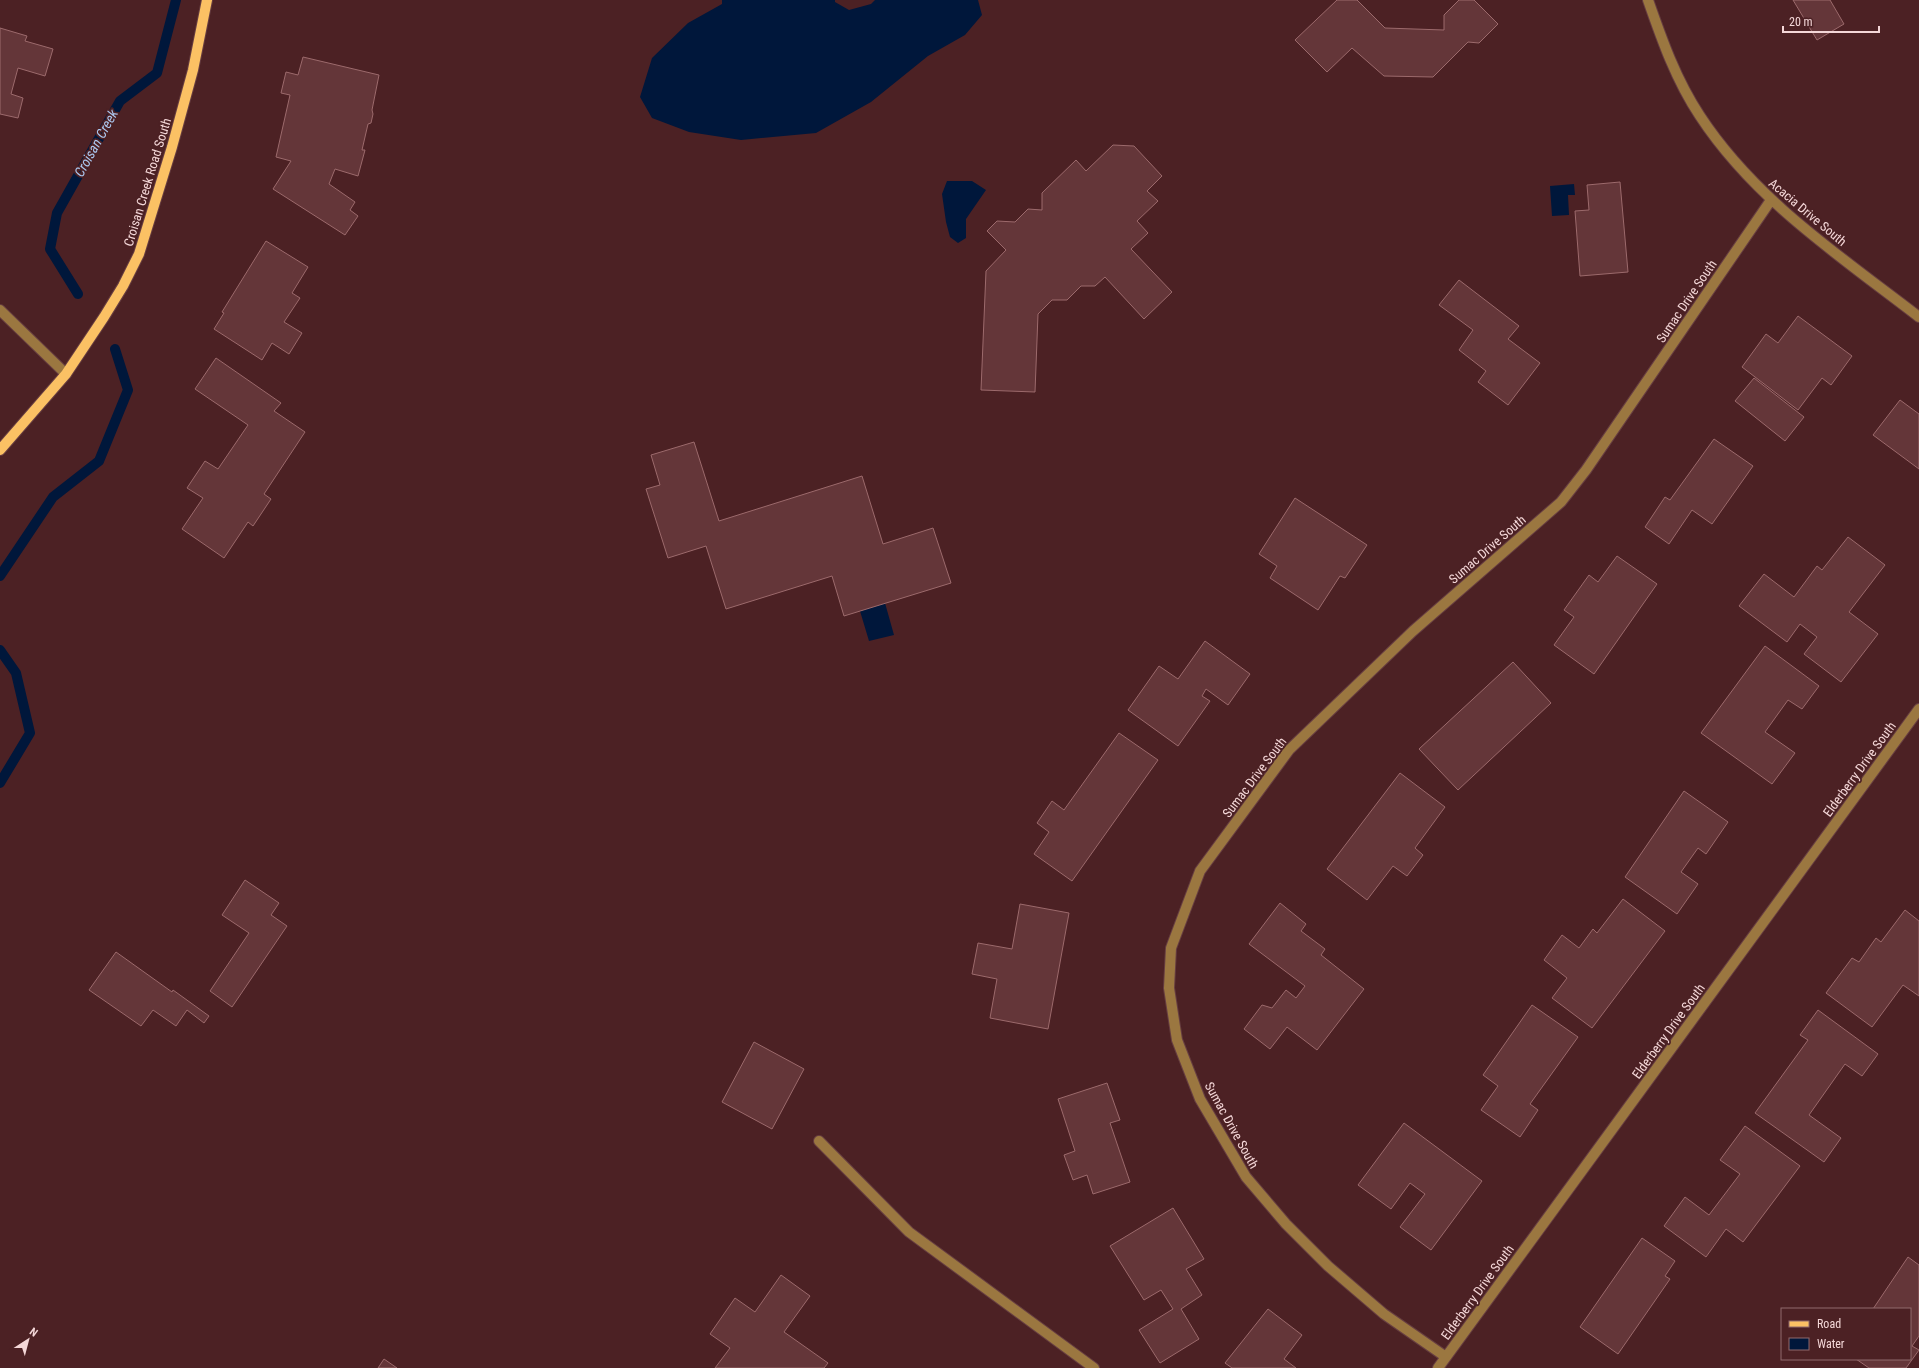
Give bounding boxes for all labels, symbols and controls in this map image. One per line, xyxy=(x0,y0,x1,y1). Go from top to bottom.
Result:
scale bar xyxy=(1783,8,1879,34)
text: 20 m xyxy=(1789,15,1813,29)
water label: Croisan Creek xyxy=(71,106,122,180)
street label: Croisan Creek Road South xyxy=(121,116,174,248)
street label: Acacia Drive South xyxy=(1766,176,1849,249)
street label: Sumac Drive South xyxy=(1653,257,1720,346)
street label: Sumac Drive South xyxy=(1446,512,1529,587)
street label: Elderberry Drive South xyxy=(1820,719,1899,820)
street label: Sumac Drive South xyxy=(1219,734,1289,820)
street label: Elderberry Drive South xyxy=(1629,981,1708,1082)
street label: Sumac Drive South xyxy=(1202,1079,1262,1171)
street label: Elderberry Drive South xyxy=(1438,1242,1517,1343)
legend xyxy=(1781,1308,1911,1360)
text: Road xyxy=(1817,1317,1841,1331)
north arrow xyxy=(8,1320,48,1360)
text: N xyxy=(27,1325,40,1340)
text: Water xyxy=(1817,1337,1845,1351)

